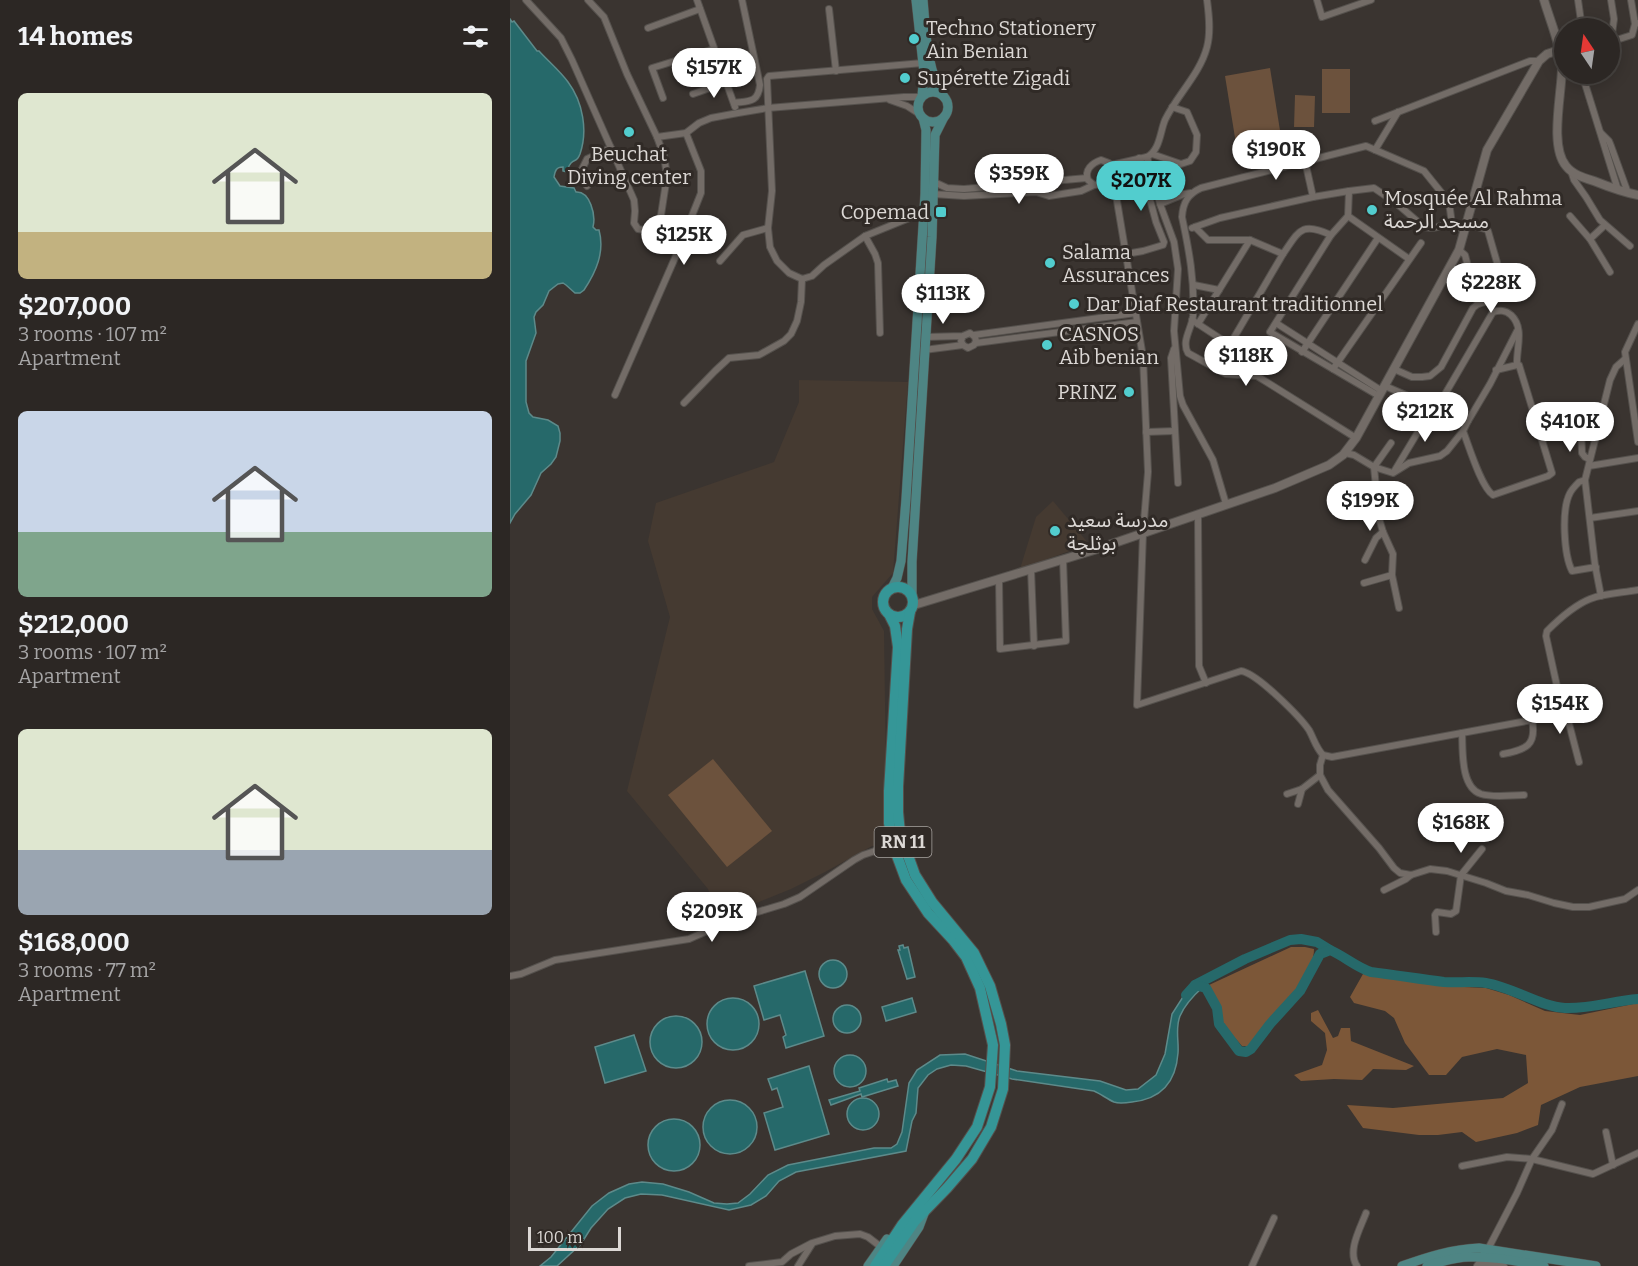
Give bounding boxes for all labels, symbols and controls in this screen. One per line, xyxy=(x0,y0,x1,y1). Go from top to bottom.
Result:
place label: Techno Stationery Ain Benian xyxy=(926,16,1096,63)
north arrow xyxy=(1554,18,1620,84)
map controls xyxy=(1554,18,1620,84)
icon: filters xyxy=(459,20,492,53)
text: 14 homes xyxy=(18,21,133,52)
marker: Techno Stationery Ain Benian xyxy=(907,32,921,46)
pin: $157K xyxy=(672,48,756,99)
text: $157K xyxy=(686,55,742,79)
place label: Supérette Zigadi xyxy=(917,66,1070,90)
marker: Supérette Zigadi xyxy=(898,71,912,85)
marker: Beuchat Diving center xyxy=(622,125,636,139)
pin: $190K xyxy=(1234,130,1318,181)
icon: home xyxy=(201,132,309,240)
text: $190K xyxy=(1246,137,1306,161)
place label: Beuchat Diving center xyxy=(567,142,691,189)
pin: $359K xyxy=(977,154,1061,205)
text: $359K xyxy=(989,161,1049,185)
pin: $207K xyxy=(1099,161,1183,212)
text: $207K xyxy=(1110,168,1172,192)
place label: Mosquée Al Rahma مسجد الرحمة xyxy=(1384,186,1562,233)
place label: Copemad xyxy=(840,200,929,224)
marker: Mosquée Al Rahma مسجد الرحمة xyxy=(1365,203,1379,217)
marker: Copemad xyxy=(934,205,948,219)
pin: $125K xyxy=(642,215,726,266)
text: $125K xyxy=(655,222,713,246)
place label: Salama Assurances xyxy=(1062,240,1170,287)
marker: Salama Assurances xyxy=(1043,256,1057,270)
pin: $228K xyxy=(1449,263,1533,314)
text: $228K xyxy=(1461,270,1521,294)
pin: $113K xyxy=(901,274,985,325)
text: $113K xyxy=(916,281,970,305)
text: $207,000 xyxy=(18,291,131,322)
place label: Dar Diaf Restaurant traditionnel xyxy=(1086,292,1383,316)
marker: Dar Diaf Restaurant traditionnel xyxy=(1067,297,1081,311)
text: 3 rooms · 107 m² xyxy=(18,322,167,346)
place label: CASNOS Aib benian xyxy=(1059,322,1159,369)
pin: $118K xyxy=(1204,336,1288,387)
marker: CASNOS Aib benian xyxy=(1040,338,1054,352)
text: $118K xyxy=(1218,343,1274,367)
text: Apartment xyxy=(18,346,121,370)
place label: PRINZ xyxy=(1058,380,1117,404)
marker: PRINZ xyxy=(1122,385,1136,399)
pin: $212K xyxy=(1383,392,1467,443)
text: $212K xyxy=(1396,399,1454,423)
pin: $410K xyxy=(1528,402,1612,453)
text: $410K xyxy=(1540,409,1600,433)
icon: home xyxy=(201,450,309,558)
pin: $199K xyxy=(1328,481,1412,532)
text: $199K xyxy=(1341,488,1399,512)
place label: مدرسة سعيد بوثلجة xyxy=(1067,508,1168,555)
marker: مدرسة سعيد بوثلجة xyxy=(1048,524,1062,538)
text: $212,000 xyxy=(18,609,129,640)
text: 3 rooms · 107 m² xyxy=(18,640,167,664)
text: Apartment xyxy=(18,664,121,688)
pin: $154K xyxy=(1518,684,1602,735)
text: $154K xyxy=(1531,691,1589,715)
icon: home xyxy=(201,768,309,876)
pin: $168K xyxy=(1419,803,1503,854)
text: $168K xyxy=(1432,810,1490,834)
road number: RN 11 xyxy=(874,827,932,857)
pin: $209K xyxy=(670,892,754,943)
text: $209K xyxy=(681,899,743,923)
text: $168,000 xyxy=(18,927,130,958)
text: 3 rooms · 77 m² xyxy=(18,958,156,982)
text: Apartment xyxy=(18,982,121,1006)
scale bar xyxy=(528,1224,621,1252)
text: 100 m xyxy=(537,1228,582,1247)

